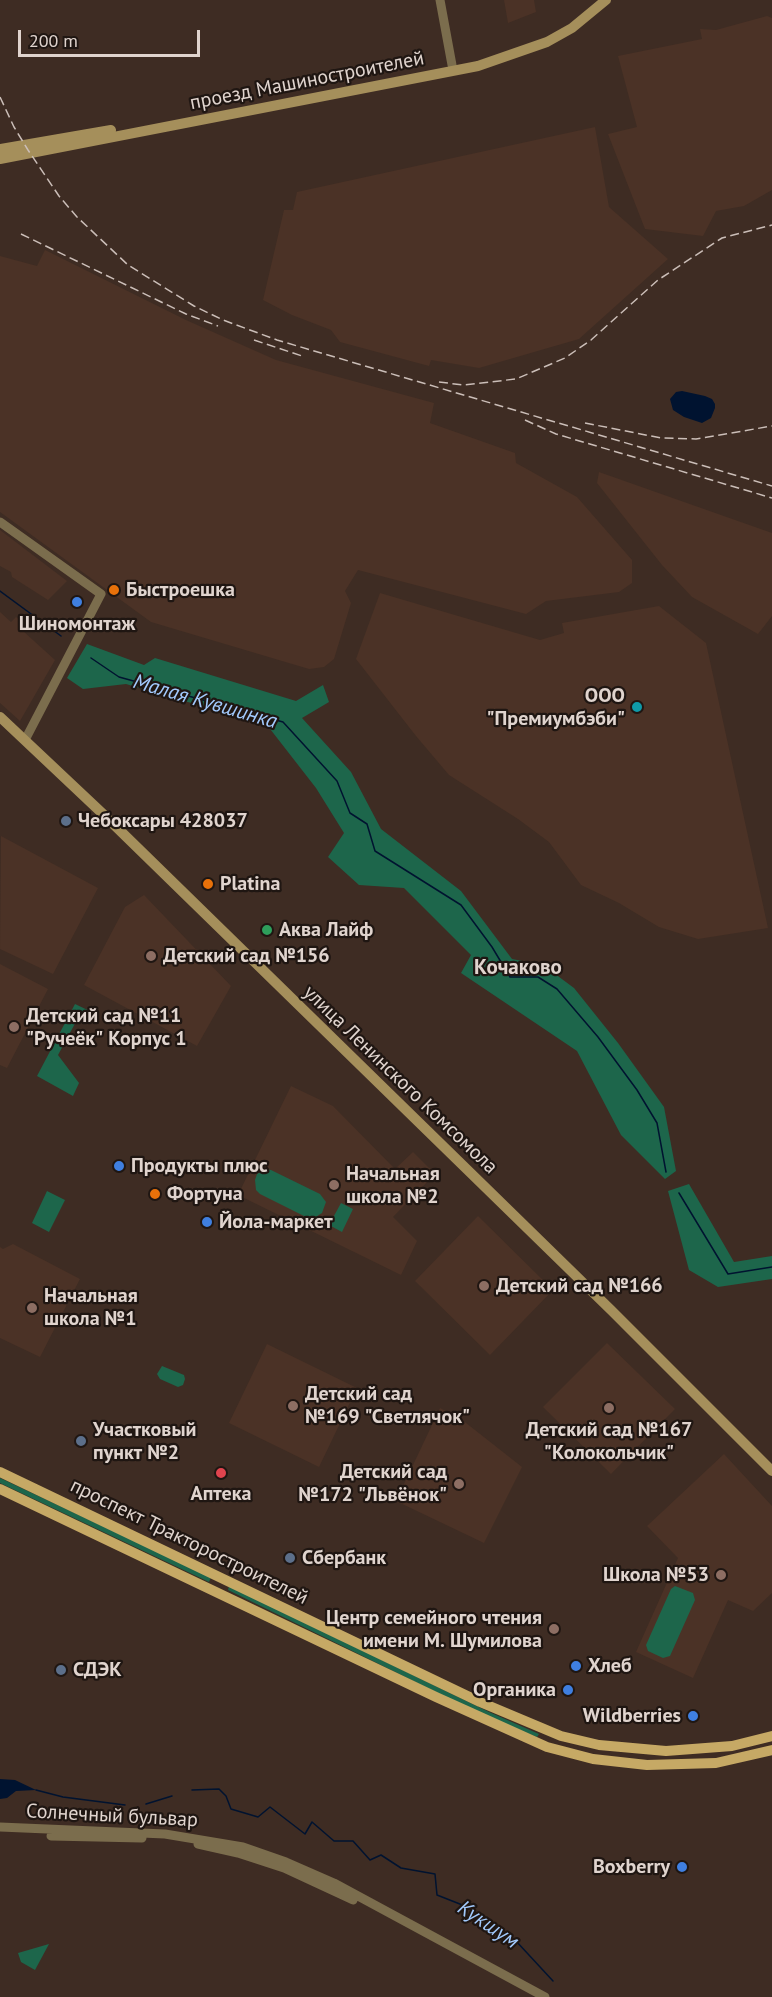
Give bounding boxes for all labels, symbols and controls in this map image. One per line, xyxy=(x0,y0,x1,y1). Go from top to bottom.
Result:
scale bar xyxy=(21,18,202,56)
text: 200 m xyxy=(29,29,78,52)
street label: проезд Машиностроителей xyxy=(188,47,426,115)
place label: Быстроешка xyxy=(126,578,235,602)
marker: Быстроешка xyxy=(107,583,121,597)
marker: Шиномонтаж xyxy=(70,595,84,609)
place label: Шиномонтаж xyxy=(19,612,135,636)
water label: Малая Кувшинка xyxy=(130,669,280,735)
place label: ООО "Премиумбэби" xyxy=(487,684,625,731)
marker: ООО "Премиумбэби" xyxy=(630,700,644,714)
place label: Чебоксары 428037 xyxy=(78,809,248,833)
marker: Чебоксары 428037 xyxy=(59,814,73,828)
place label: Platina xyxy=(220,872,280,896)
marker: Platina xyxy=(201,877,215,891)
place label: Аква Лайф xyxy=(279,918,373,942)
marker: Аква Лайф xyxy=(260,923,274,937)
place label: Детский сад №156 xyxy=(163,944,330,968)
marker: Детский сад №156 xyxy=(144,949,158,963)
district label: Кочаково xyxy=(474,955,562,981)
street label: улица Ленинского Комсомола xyxy=(298,981,502,1179)
place label: Детский сад №11 "Ручеёк" Корпус 1 xyxy=(26,1004,187,1051)
marker: Детский сад №11 "Ручеёк" Корпус 1 xyxy=(7,1020,21,1034)
place label: Продукты плюс xyxy=(131,1154,268,1178)
marker: Продукты плюс xyxy=(112,1159,126,1173)
place label: Начальная школа №2 xyxy=(346,1162,440,1209)
marker: Начальная школа №2 xyxy=(327,1178,341,1192)
place label: Фортуна xyxy=(167,1182,243,1206)
marker: Фортуна xyxy=(148,1187,162,1201)
place label: Йола-маркет xyxy=(219,1210,333,1234)
marker: Йола-маркет xyxy=(200,1215,214,1229)
place label: Детский сад №166 xyxy=(496,1274,663,1298)
marker: Детский сад №166 xyxy=(477,1279,491,1293)
place label: Начальная школа №1 xyxy=(44,1284,138,1331)
marker: Начальная школа №1 xyxy=(25,1301,39,1315)
place label: Детский сад №169 "Светлячок" xyxy=(305,1382,470,1429)
marker: Детский сад №169 "Светлячок" xyxy=(286,1399,300,1413)
marker: Детский сад №167 "Колокольчик" xyxy=(602,1401,616,1415)
place label: Участковый пункт №2 xyxy=(93,1418,196,1465)
place label: Детский сад №167 "Колокольчик" xyxy=(526,1418,692,1465)
marker: Участковый пункт №2 xyxy=(74,1434,88,1448)
place label: Детский сад №172 "Львёнок" xyxy=(298,1460,447,1507)
marker: Аптека xyxy=(214,1466,228,1480)
street label: проспект Тракторостроителей xyxy=(66,1474,312,1610)
marker: Детский сад №172 "Львёнок" xyxy=(452,1477,466,1491)
place label: Аптека xyxy=(191,1482,251,1506)
place label: Сбербанк xyxy=(302,1546,386,1570)
marker: Сбербанк xyxy=(283,1551,297,1565)
place label: Школа №53 xyxy=(603,1563,709,1587)
marker: Школа №53 xyxy=(714,1568,728,1582)
place label: Центр семейного чтения имени М. Шумилова xyxy=(326,1606,542,1653)
marker: Центр семейного чтения имени М. Шумилова xyxy=(547,1622,561,1636)
place label: Хлеб xyxy=(588,1654,632,1678)
place label: СДЭК xyxy=(73,1658,122,1682)
marker: Хлеб xyxy=(569,1659,583,1673)
marker: СДЭК xyxy=(54,1663,68,1677)
place label: Органика xyxy=(473,1678,556,1702)
marker: Органика xyxy=(561,1683,575,1697)
place label: Wildberries xyxy=(583,1704,681,1728)
marker: Wildberries xyxy=(686,1709,700,1723)
street label: Солнечный бульвар xyxy=(25,1800,199,1832)
place label: Boxberry xyxy=(593,1855,670,1879)
marker: Boxberry xyxy=(675,1860,689,1874)
water label: Кукшум xyxy=(453,1895,523,1955)

